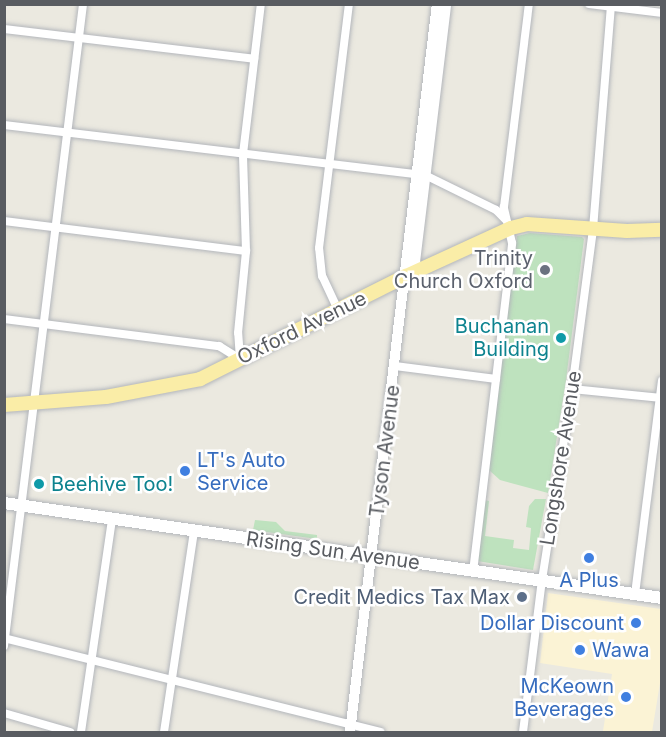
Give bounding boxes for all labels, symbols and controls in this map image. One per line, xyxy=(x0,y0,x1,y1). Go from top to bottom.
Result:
place label: Trinity Church Oxford xyxy=(394,246,533,293)
marker: Trinity Church Oxford xyxy=(538,263,552,277)
street label: Oxford Avenue xyxy=(233,286,371,370)
place label: Buchanan Building xyxy=(455,314,549,361)
marker: Buchanan Building xyxy=(554,331,568,345)
street label: Longshore Avenue xyxy=(535,369,587,547)
street label: Tyson Avenue xyxy=(365,383,405,519)
place label: LT's Auto Service xyxy=(197,448,285,495)
marker: LT's Auto Service xyxy=(178,464,192,478)
place label: Beehive Too! xyxy=(51,472,173,496)
marker: Beehive Too! xyxy=(32,477,46,491)
street label: Rising Sun Avenue xyxy=(245,527,421,575)
marker: A Plus xyxy=(582,551,596,565)
place label: A Plus xyxy=(559,568,619,592)
place label: Credit Medics Tax Max xyxy=(293,585,510,609)
marker: Credit Medics Tax Max xyxy=(515,590,529,604)
place label: Dollar Discount xyxy=(480,611,624,635)
marker: Dollar Discount xyxy=(629,616,643,630)
place label: Wawa xyxy=(592,638,650,662)
marker: Wawa xyxy=(573,643,587,657)
place label: McKeown Beverages xyxy=(514,674,614,721)
marker: McKeown Beverages xyxy=(619,690,633,704)

